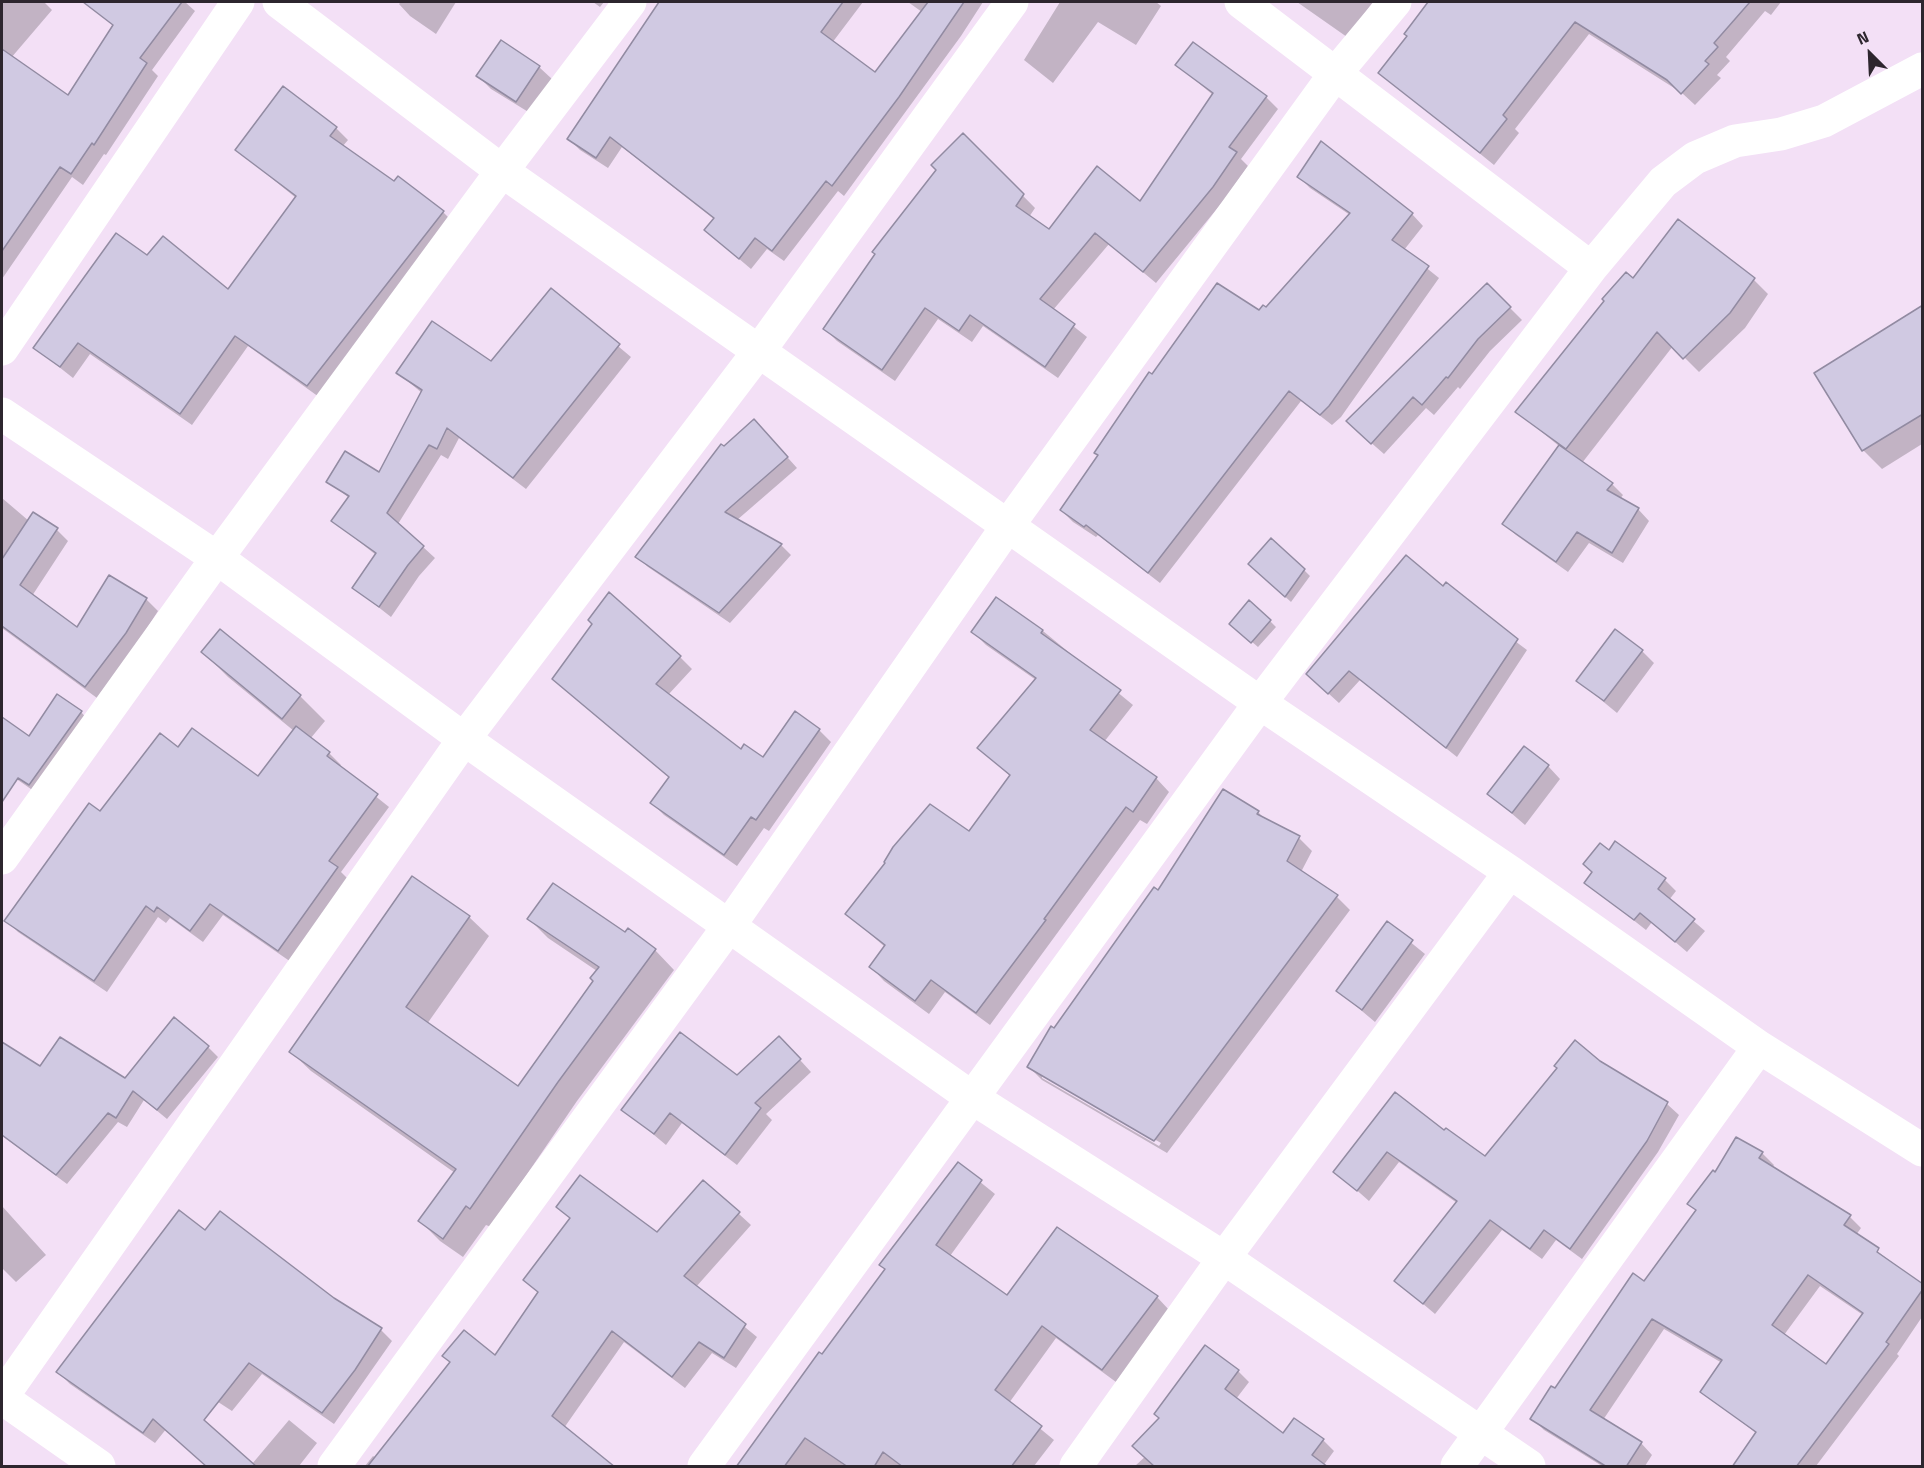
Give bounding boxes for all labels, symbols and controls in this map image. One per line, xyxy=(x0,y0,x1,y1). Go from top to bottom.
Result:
north arrow xyxy=(1840,24,1900,84)
text: N xyxy=(1853,24,1873,51)

